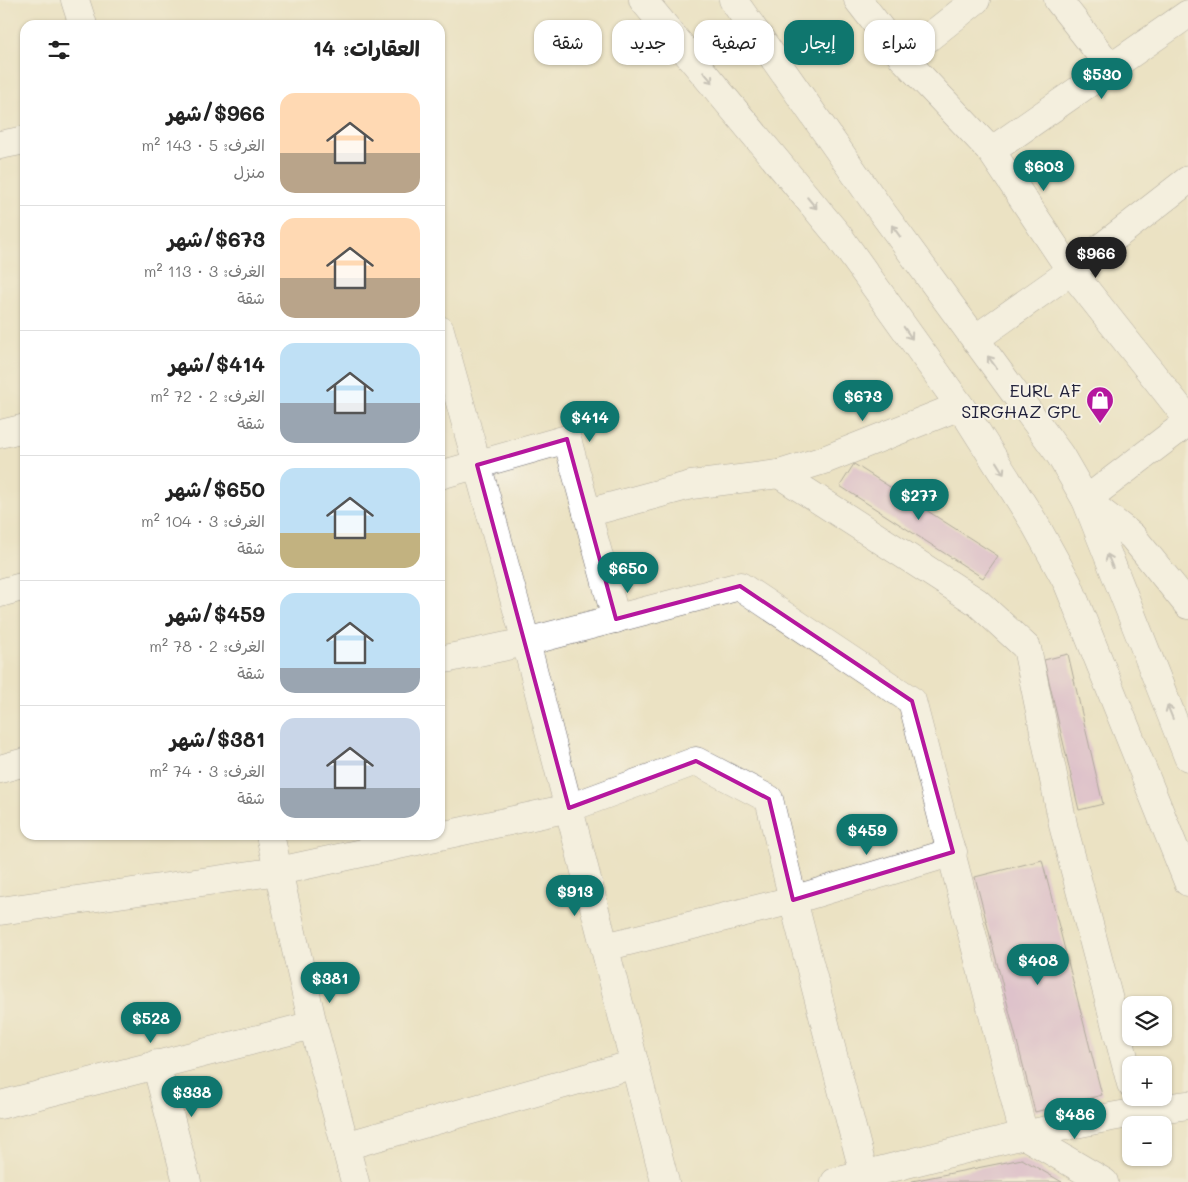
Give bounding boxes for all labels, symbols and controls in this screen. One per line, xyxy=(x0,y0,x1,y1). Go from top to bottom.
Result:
chip: شقة xyxy=(534,20,602,65)
chip: جديد xyxy=(612,20,684,65)
chip: تصفية xyxy=(694,20,774,65)
chip: إيجار xyxy=(784,20,854,65)
chip: شراء xyxy=(864,20,935,65)
text: العقارات: 14 xyxy=(313,34,420,61)
icon: filters xyxy=(45,36,73,64)
pin: $530 xyxy=(1072,58,1132,100)
text: $530 xyxy=(1082,63,1122,84)
one-way arrow xyxy=(703,71,714,84)
text: $966/شهر xyxy=(167,99,265,126)
icon: home xyxy=(320,113,380,173)
text: الغرف: 5 · 143 m² xyxy=(142,134,265,155)
pin: $603 xyxy=(1014,150,1074,192)
text: $603 xyxy=(1024,155,1064,176)
text: منزل xyxy=(233,161,265,182)
one-way arrow xyxy=(806,196,817,209)
one-way arrow xyxy=(891,224,901,238)
text: $673/شهر xyxy=(168,225,265,252)
pin: $966 xyxy=(1066,236,1126,279)
icon: home xyxy=(320,238,380,298)
text: $966 xyxy=(1077,242,1115,263)
text: الغرف: 3 · 113 m² xyxy=(144,260,265,281)
text: شقة xyxy=(237,287,265,308)
one-way arrow xyxy=(903,326,913,340)
text: $414/شهر xyxy=(169,350,265,377)
one-way arrow xyxy=(987,355,997,369)
icon: home xyxy=(320,363,380,423)
place label: EURL AF SIRGHAZ GPL xyxy=(961,378,1082,423)
pin: $673 xyxy=(833,380,893,422)
text: الغرف: 2 · 72 m² xyxy=(150,385,265,406)
text: $673 xyxy=(844,385,882,406)
shop icon: EURL AF SIRGHAZ GPL xyxy=(1085,385,1115,424)
pin: $414 xyxy=(560,400,620,443)
text: $414 xyxy=(571,406,609,427)
text: شقة xyxy=(237,412,265,433)
one-way arrow xyxy=(995,460,1005,474)
text: $650/شهر xyxy=(166,475,265,502)
pin: $277 xyxy=(889,478,949,521)
text: $277 xyxy=(901,484,937,505)
icon: home xyxy=(320,488,380,548)
text: الغرف: 3 · 104 m² xyxy=(141,510,265,531)
text: شقة xyxy=(237,537,265,558)
pin: $650 xyxy=(598,552,658,594)
one-way arrow xyxy=(1105,554,1114,569)
text: $650 xyxy=(608,557,648,578)
text: $459/شهر xyxy=(167,600,265,627)
icon: home xyxy=(320,613,380,673)
text: الغرف: 2 · 78 m² xyxy=(149,635,265,656)
text: شقة xyxy=(237,662,265,683)
one-way arrow xyxy=(1165,705,1174,720)
text: $381/شهر xyxy=(170,725,265,752)
icon: home xyxy=(320,738,380,798)
text: الغرف: 3 · 74 m² xyxy=(149,760,265,781)
text: شقة xyxy=(237,787,265,808)
pin: $459 xyxy=(837,814,897,856)
text: $459 xyxy=(848,819,887,840)
pin: $913 xyxy=(545,874,605,917)
text: $913 xyxy=(557,880,593,901)
pin: $408 xyxy=(1008,944,1068,986)
text: $408 xyxy=(1018,949,1058,970)
pin: $381 xyxy=(300,962,360,1004)
text: $381 xyxy=(312,967,348,988)
map controls xyxy=(1122,996,1172,1166)
button: layers xyxy=(1122,996,1172,1046)
pin: $528 xyxy=(121,1002,181,1044)
text: $528 xyxy=(132,1007,170,1028)
button: + xyxy=(1122,1056,1172,1106)
pin: $338 xyxy=(162,1076,222,1118)
text: $338 xyxy=(172,1081,212,1102)
pin: $486 xyxy=(1045,1098,1105,1140)
text: $486 xyxy=(1055,1103,1095,1124)
button: − xyxy=(1122,1116,1172,1166)

